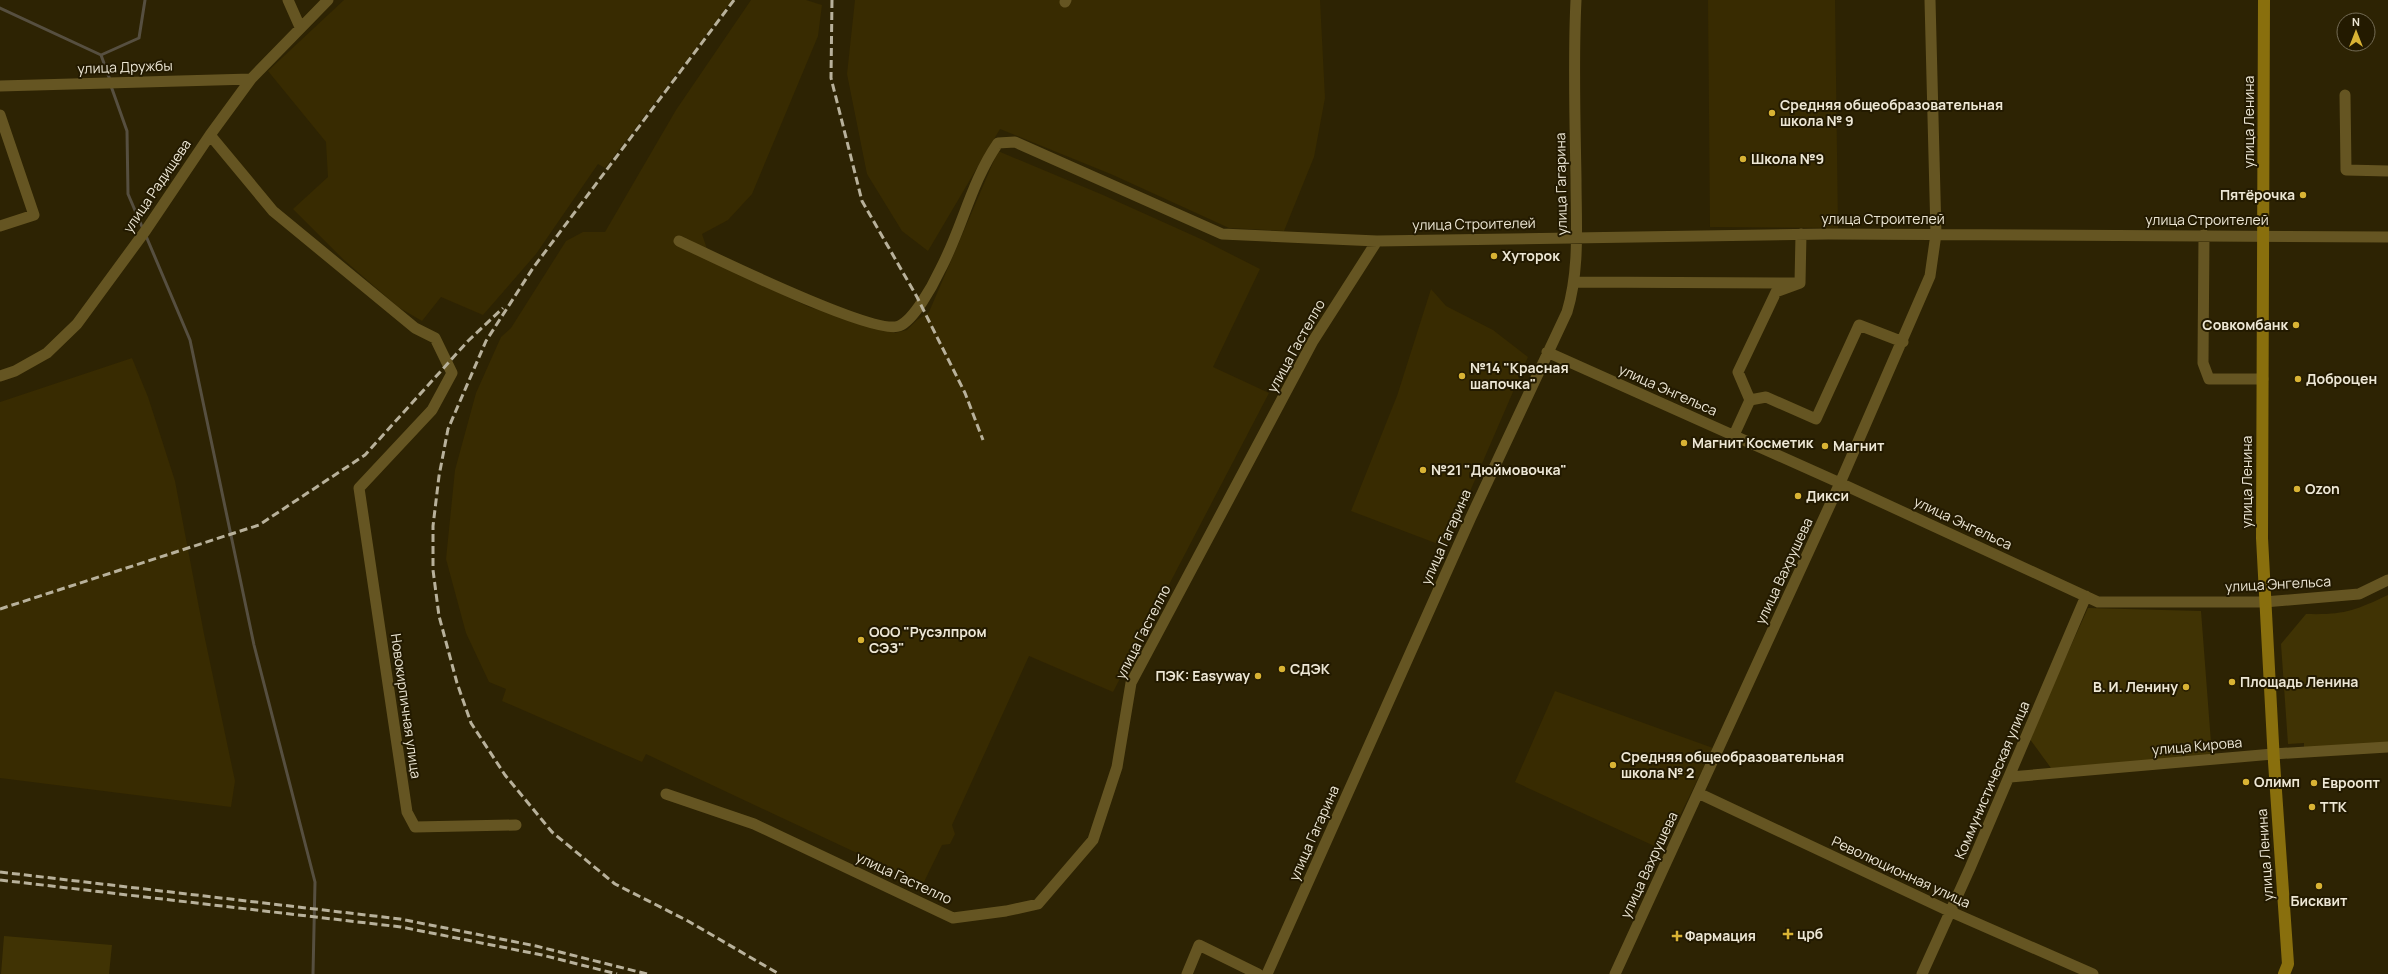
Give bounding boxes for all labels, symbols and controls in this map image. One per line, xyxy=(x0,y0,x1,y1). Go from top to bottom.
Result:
north arrow xyxy=(2336,12,2376,52)
text: N xyxy=(2352,14,2360,29)
street label: улица Дружбы xyxy=(77,55,173,78)
street label: улица Ленина xyxy=(2239,76,2258,168)
place label: Средняя общеобразовательная школа № 9 xyxy=(1780,95,2003,130)
marker: Средняя общеобразовательная школа № 9 xyxy=(1767,108,1777,118)
street label: улица Гагарина xyxy=(1550,132,1571,236)
street label: улица Радищева xyxy=(118,135,195,236)
place label: Школа №9 xyxy=(1751,149,1824,168)
marker: Школа №9 xyxy=(1738,154,1748,164)
place label: Пятёрочка xyxy=(2220,185,2295,204)
marker: Пятёрочка xyxy=(2298,190,2308,200)
street label: улица Строителей xyxy=(1821,209,1945,228)
street label: улица Строителей xyxy=(2145,210,2269,229)
street label: улица Строителей xyxy=(1412,213,1536,234)
place label: Хуторок xyxy=(1502,246,1560,265)
marker: Хуторок xyxy=(1489,251,1499,261)
street label: улица Гастелло xyxy=(1262,296,1329,396)
place label: Совкомбанк xyxy=(2202,315,2288,334)
marker: Совкомбанк xyxy=(2291,320,2301,330)
place label: №14 "Красная шапочка" xyxy=(1470,358,1569,393)
street label: улица Энгельса xyxy=(1616,359,1721,420)
place label: Доброцен xyxy=(2306,369,2377,388)
marker: №14 "Красная шапочка" xyxy=(1457,371,1467,381)
marker: Доброцен xyxy=(2293,374,2303,384)
place label: Магнит Косметик xyxy=(1692,433,1814,452)
place label: Магнит xyxy=(1833,436,1885,455)
street label: улица Ленина xyxy=(2237,436,2256,528)
marker: Магнит Косметик xyxy=(1679,438,1689,448)
marker: Магнит xyxy=(1820,441,1830,451)
place label: №21 "Дюймовочка" xyxy=(1431,460,1567,479)
marker: №21 "Дюймовочка" xyxy=(1418,465,1428,475)
place label: Ozon xyxy=(2305,479,2340,498)
marker: Ozon xyxy=(2292,484,2302,494)
street label: улица Гагарина xyxy=(1416,486,1475,588)
place label: Дикси xyxy=(1806,486,1849,505)
marker: Дикси xyxy=(1793,491,1803,501)
street label: улица Энгельса xyxy=(1911,491,2015,554)
street label: улица Вахрушева xyxy=(1751,514,1817,627)
street label: улица Энгельса xyxy=(2224,571,2331,596)
street label: улица Гастелло xyxy=(1111,581,1175,682)
place label: ООО "Русэлпром СЭЗ" xyxy=(869,622,987,657)
street label: Новокирпичная улица xyxy=(387,632,426,780)
marker: ООО "Русэлпром СЭЗ" xyxy=(856,635,866,645)
place label: СДЭК xyxy=(1290,659,1331,678)
marker: СДЭК xyxy=(1277,664,1287,674)
place label: ПЭК: Easyway xyxy=(1155,666,1250,685)
marker: ПЭК: Easyway xyxy=(1253,671,1263,681)
place label: Площадь Ленина xyxy=(2240,672,2358,691)
place label: В. И. Ленину xyxy=(2093,677,2178,696)
marker: Площадь Ленина xyxy=(2227,677,2237,687)
marker: В. И. Ленину xyxy=(2181,682,2191,692)
street label: Коммунистическая улица xyxy=(1950,698,2033,862)
street label: улица Кирова xyxy=(2151,732,2243,759)
place label: Средняя общеобразовательная школа № 2 xyxy=(1621,747,1844,782)
marker: Средняя общеобразовательная школа № 2 xyxy=(1608,760,1618,770)
place label: Олимп xyxy=(2254,772,2300,791)
place label: Евроопт xyxy=(2322,773,2380,792)
marker: Олимп xyxy=(2241,777,2251,787)
marker: Евроопт xyxy=(2309,778,2319,788)
street label: улица Гагарина xyxy=(1284,782,1343,884)
place label: ТТК xyxy=(2320,797,2348,816)
marker: ТТК xyxy=(2307,802,2317,812)
street label: улица Вахрушева xyxy=(1616,808,1682,921)
street label: улица Ленина xyxy=(2252,808,2277,902)
street label: Революционная улица xyxy=(1829,831,1974,912)
street label: улица Гастелло xyxy=(853,847,955,908)
marker: Бисквит xyxy=(2314,881,2324,891)
place label: Бисквит xyxy=(2291,891,2348,910)
place label: црб xyxy=(1797,924,1823,943)
place label: Фармация xyxy=(1685,926,1756,945)
marker: црб xyxy=(1782,928,1794,940)
marker: Фармация xyxy=(1672,931,1682,941)

